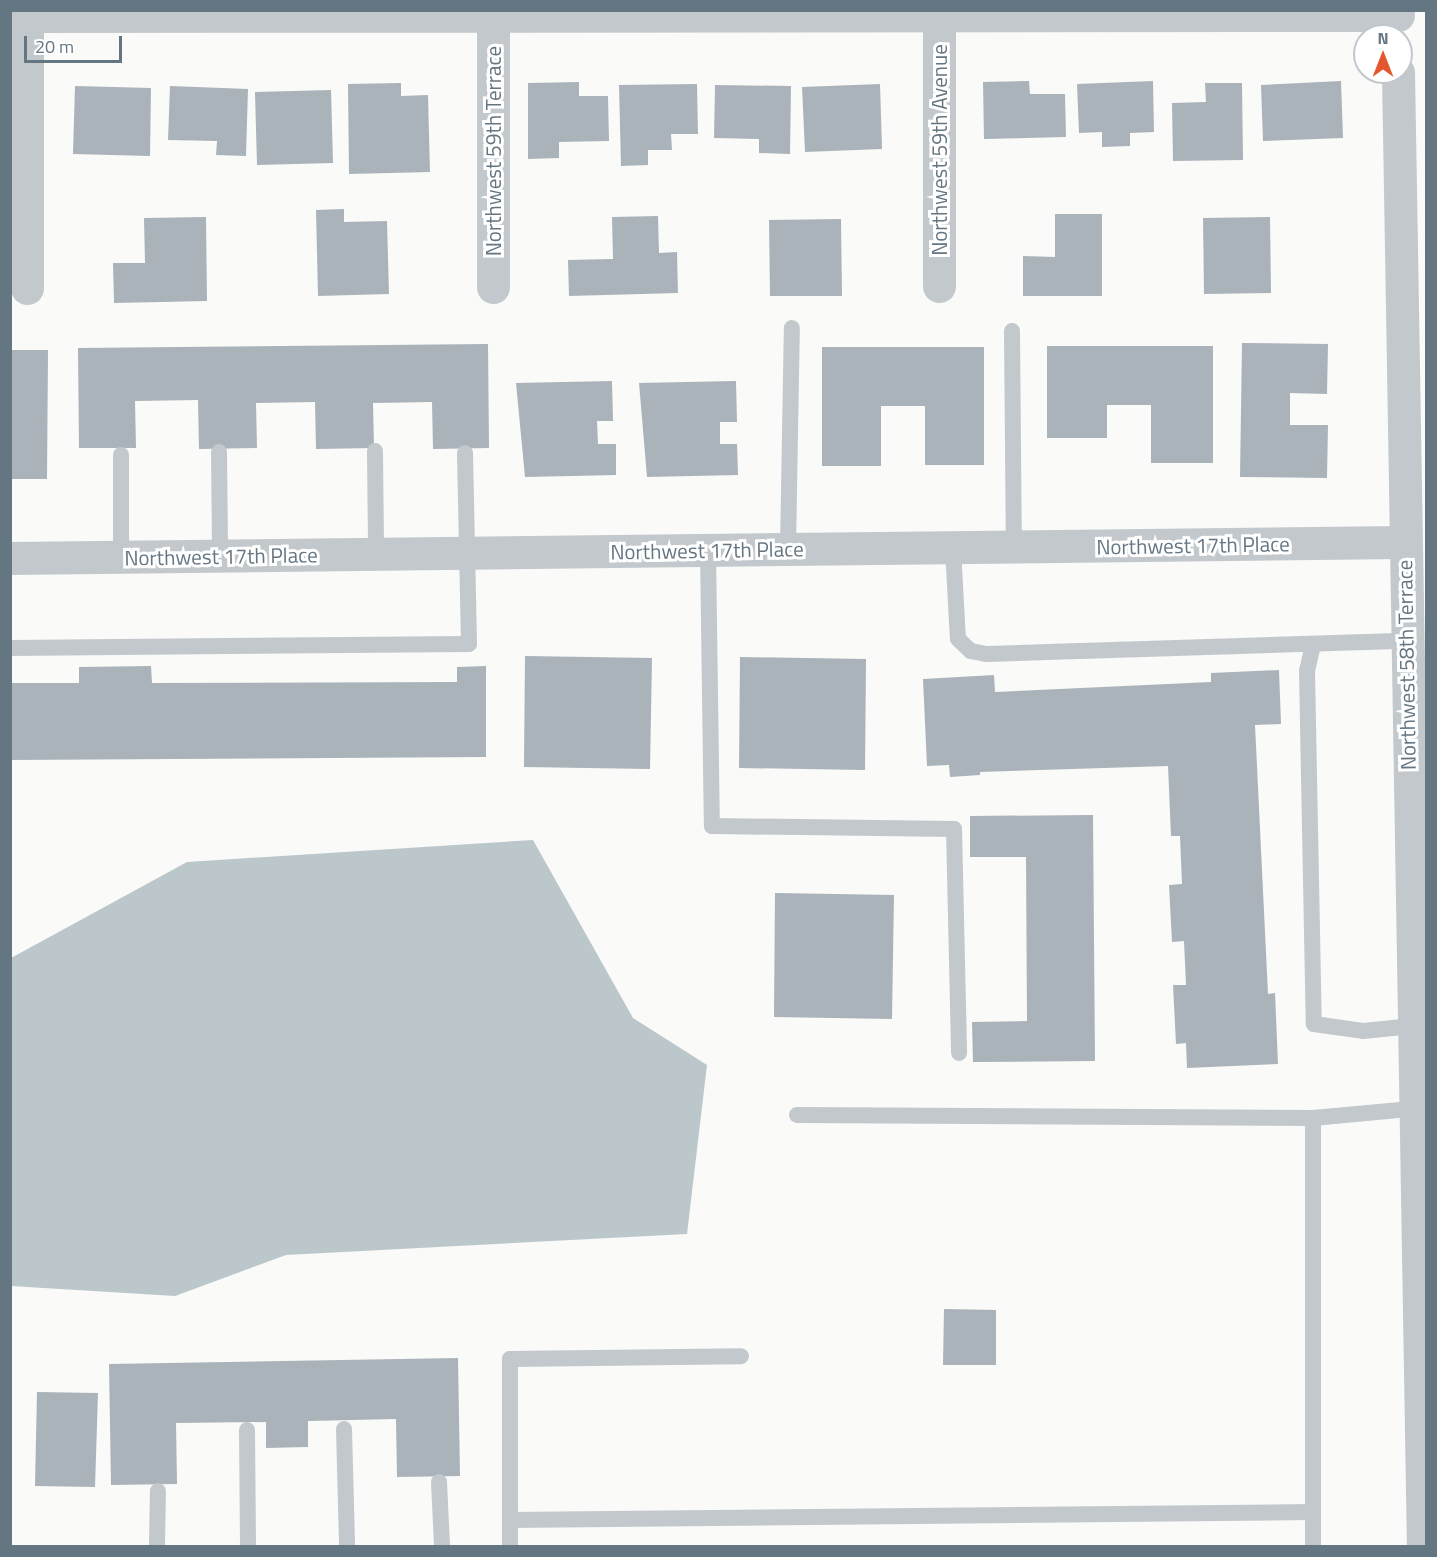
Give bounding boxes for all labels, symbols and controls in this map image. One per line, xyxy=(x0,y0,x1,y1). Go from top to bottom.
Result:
scale bar xyxy=(27,24,124,62)
north arrow xyxy=(1353,24,1413,84)
text: N xyxy=(1377,26,1389,50)
text: 20 m xyxy=(35,33,74,60)
street label: Northwest 59th Avenue xyxy=(926,44,952,256)
street label: Northwest 59th Terrace xyxy=(480,46,506,256)
street label: Northwest 17th Place xyxy=(1096,531,1290,559)
street label: Northwest 17th Place xyxy=(610,536,804,564)
street label: Northwest 17th Place xyxy=(124,542,318,570)
street label: Northwest 58th Terrace xyxy=(1392,560,1420,770)

